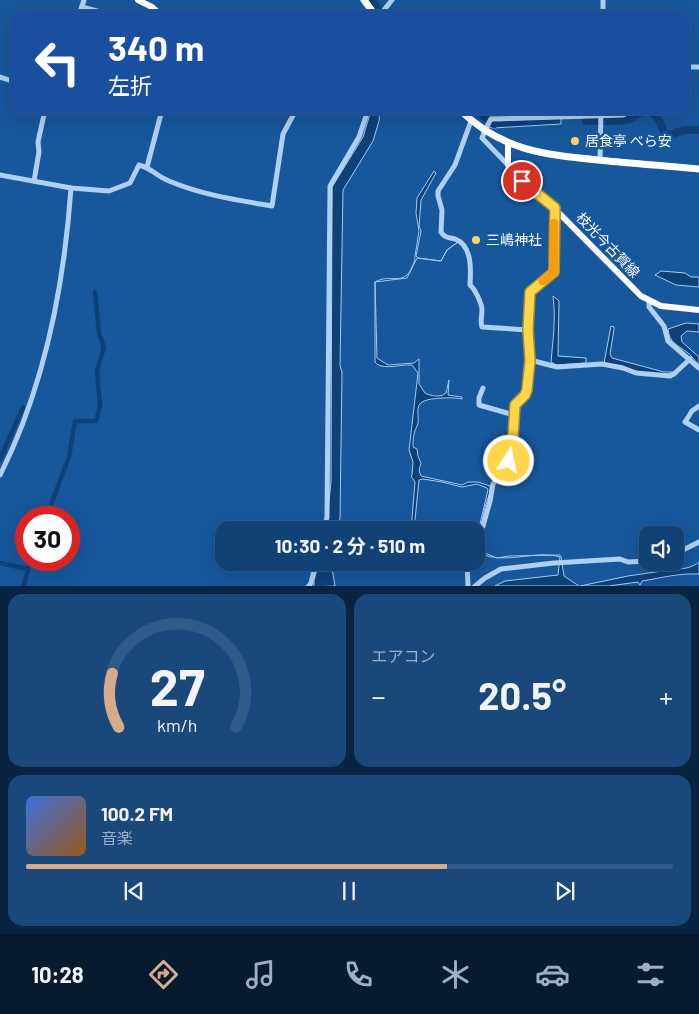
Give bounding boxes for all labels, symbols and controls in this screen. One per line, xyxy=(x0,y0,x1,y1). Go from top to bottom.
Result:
text: 340 m xyxy=(108,26,204,68)
icon: left xyxy=(25,30,90,95)
text: 左折 xyxy=(108,72,152,98)
place label: 居食亭 べら安 xyxy=(585,132,672,149)
marker: 居食亭 べら安 xyxy=(569,135,581,147)
pin xyxy=(501,160,543,202)
icon: arrive xyxy=(508,167,536,195)
street label: 枝光今古賀線 xyxy=(573,209,644,281)
place label: 三嶋神社 xyxy=(486,231,542,248)
marker: 三嶋神社 xyxy=(470,234,482,246)
position arrow xyxy=(482,434,534,486)
speed limit sign: 30 xyxy=(15,506,80,571)
map controls xyxy=(639,526,684,571)
button: sound xyxy=(639,526,684,571)
text: 10:30 · 2 分 · 510 m xyxy=(275,534,425,557)
text: エアコン xyxy=(372,646,436,665)
text: 27 xyxy=(149,654,204,716)
text: 20.5° xyxy=(478,672,566,718)
text: − xyxy=(372,679,386,713)
text: + xyxy=(659,679,673,713)
text: km/h xyxy=(157,714,197,736)
text: 100.2 FM xyxy=(101,802,173,825)
text: 音楽 xyxy=(101,828,133,847)
icon: previous xyxy=(120,877,148,905)
icon: pause xyxy=(335,877,363,905)
icon: next xyxy=(551,877,579,905)
icon: directions xyxy=(146,957,181,992)
icon: music xyxy=(243,957,278,992)
icon: phone xyxy=(341,957,376,992)
icon: climate xyxy=(438,957,473,992)
icon: car xyxy=(535,957,570,992)
icon: filters xyxy=(633,957,668,992)
text: 10:28 xyxy=(31,961,84,987)

